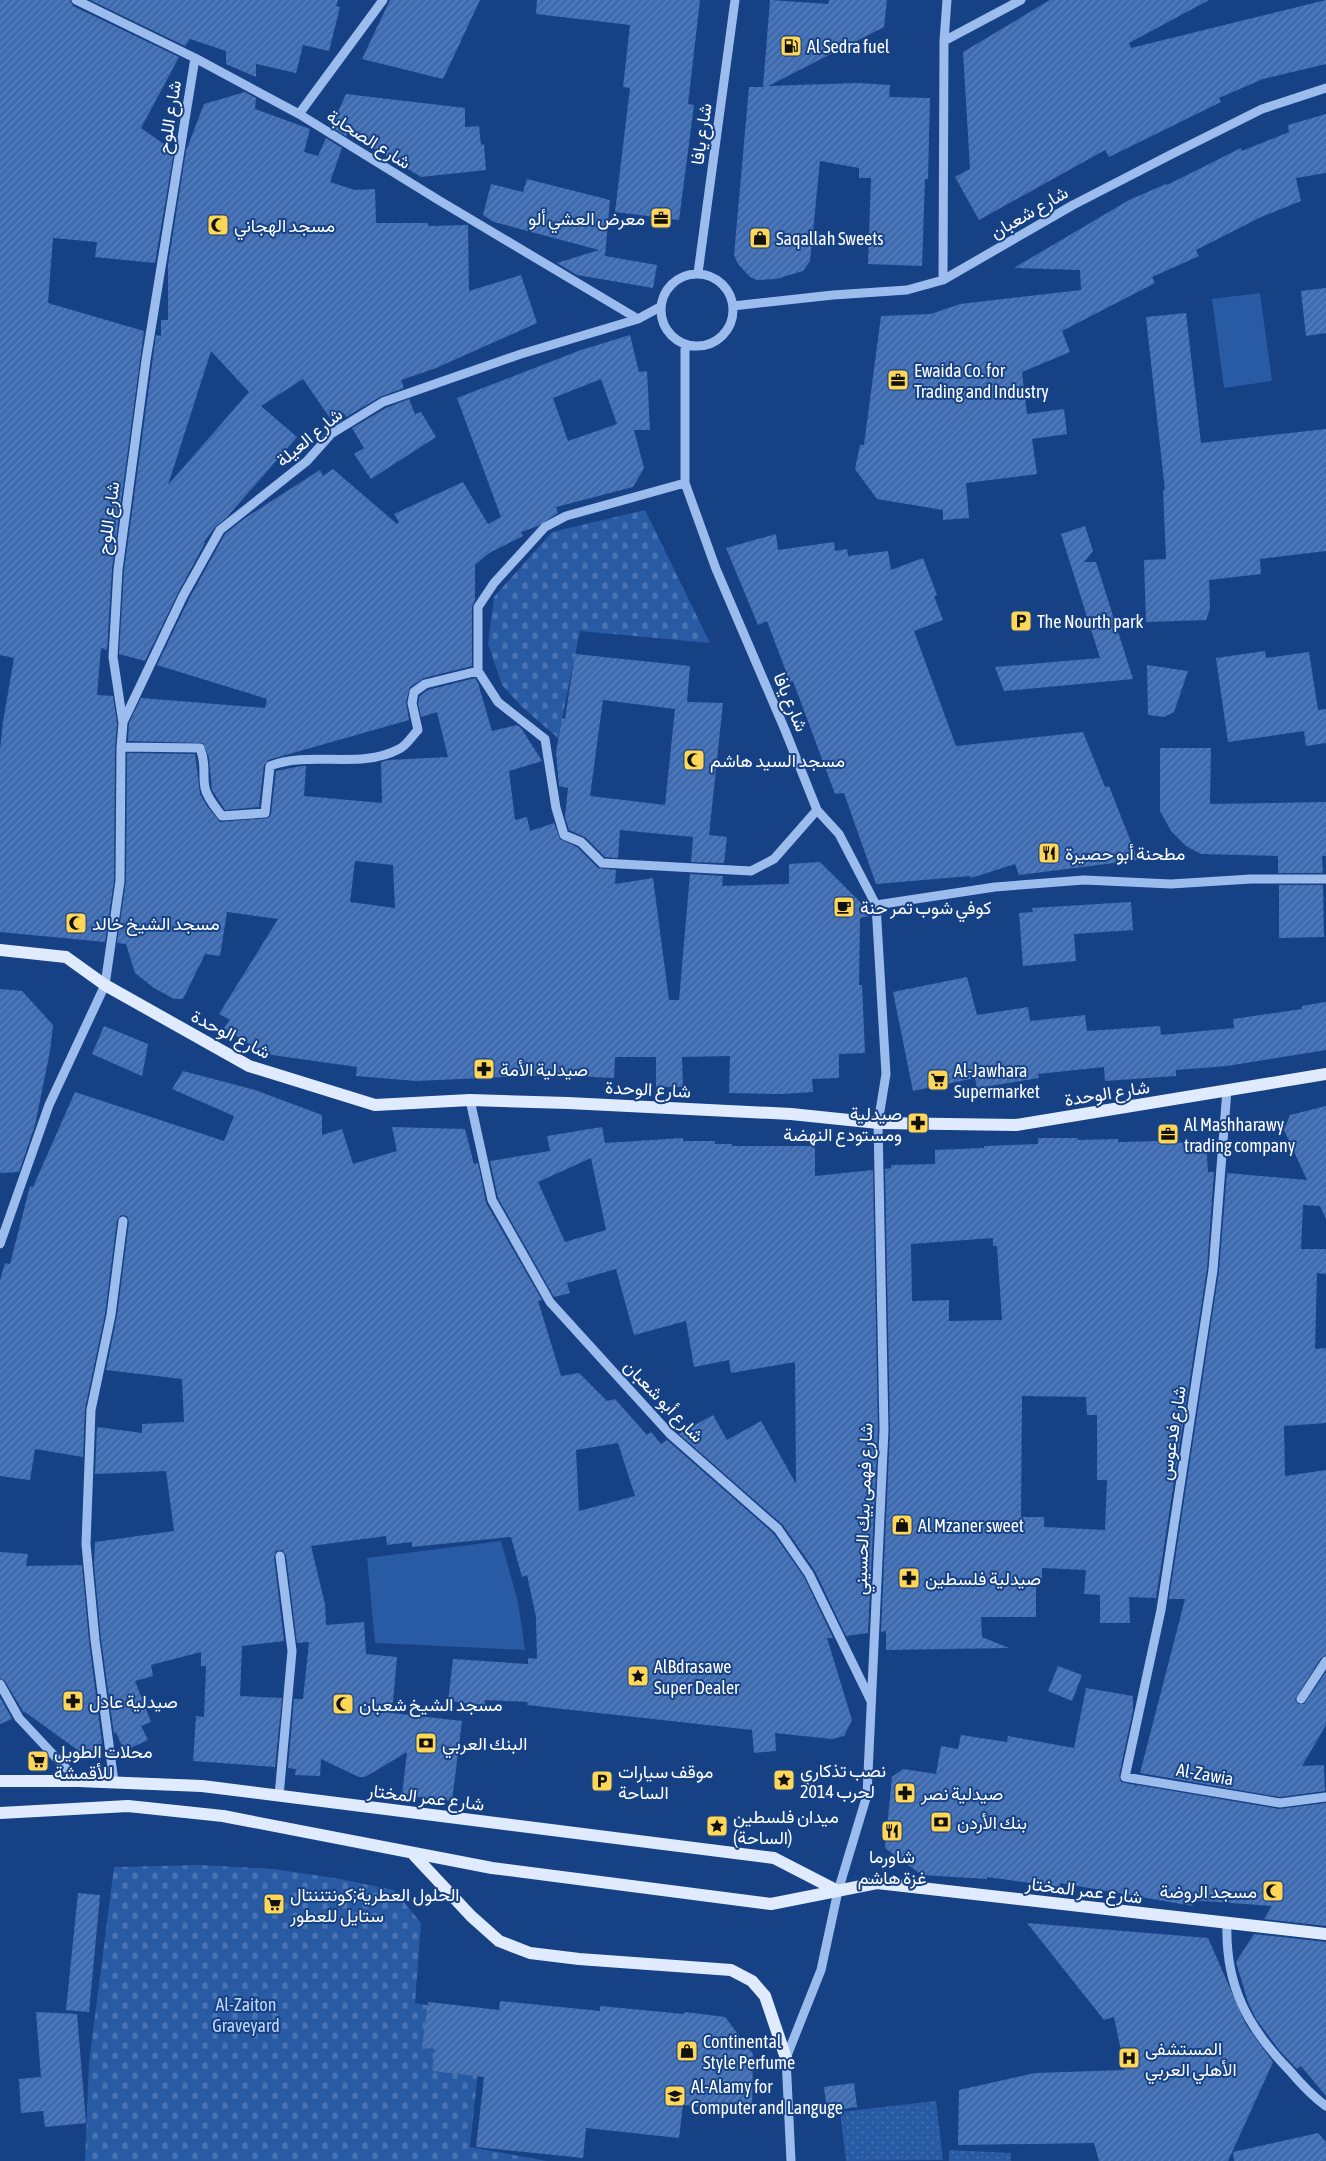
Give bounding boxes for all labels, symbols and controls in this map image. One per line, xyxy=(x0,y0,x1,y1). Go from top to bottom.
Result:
fuel station icon: Al Sedra fuel xyxy=(779,34,803,58)
place label: Al Sedra fuel xyxy=(807,36,890,57)
street label: شارع اللوح xyxy=(153,79,187,155)
street label: شارع يافا xyxy=(686,102,718,166)
street label: شارع الصحابة xyxy=(322,105,415,175)
street label: شارع شعبان xyxy=(986,181,1073,244)
office icon: معرض العشي ألو xyxy=(649,206,673,230)
place label: معرض العشي ألو xyxy=(528,208,645,234)
mosque icon: مسجد الهجاني xyxy=(206,213,230,237)
place label: مسجد الهجاني xyxy=(234,215,335,241)
shop icon: Saqallah Sweets xyxy=(748,226,772,250)
place label: Saqallah Sweets xyxy=(776,228,884,249)
place label: Ewaida Co. for Trading and Industry xyxy=(914,360,1049,402)
office icon: Ewaida Co. for Trading and Industry xyxy=(886,368,910,392)
street label: شارع العيلة xyxy=(272,403,348,472)
street label: شارع اللوح xyxy=(92,480,126,556)
parking icon: The Nourth park xyxy=(1009,609,1033,633)
place label: The Nourth park xyxy=(1037,611,1143,632)
street label: شارع يافا xyxy=(767,669,813,735)
mosque icon: مسجد السيد هاشم xyxy=(682,748,706,772)
place label: مسجد السيد هاشم xyxy=(710,750,845,773)
restaurant icon: مطحنة أبو حصيرة xyxy=(1037,841,1061,865)
place label: مطحنة أبو حصيرة xyxy=(1065,843,1185,865)
cafe icon: كوفي شوب تمر حنة xyxy=(832,895,856,919)
place label: كوفي شوب تمر حنة xyxy=(860,897,992,923)
mosque icon: مسجد الشيخ خالد xyxy=(64,911,88,935)
place label: مسجد الشيخ خالد xyxy=(92,913,220,936)
street label: شارع الوحدة xyxy=(187,1005,274,1065)
pharmacy icon: صيدلية الأمة xyxy=(472,1057,496,1081)
place label: صيدلية الأمة xyxy=(500,1059,588,1080)
place label: Al-Jawhara Supermarket xyxy=(954,1060,1040,1102)
supermarket icon: Al-Jawhara Supermarket xyxy=(926,1068,950,1092)
street label: شارع الوحدة xyxy=(604,1076,692,1104)
street label: شارع الوحدة xyxy=(1063,1076,1151,1112)
place label: صيدلية ومستودع النهضة xyxy=(783,1103,902,1147)
pharmacy icon: صيدلية ومستودع النهضة xyxy=(906,1111,930,1135)
place label: Al Mashharawy trading company xyxy=(1184,1114,1295,1156)
office icon: Al Mashharawy trading company xyxy=(1156,1122,1180,1146)
street label: شارع أبو شعبان xyxy=(618,1355,708,1448)
street label: شارع فدعوس xyxy=(1154,1384,1192,1482)
street label: شارع فهمى بيك الحسيني xyxy=(849,1422,881,1596)
shop icon: Al Mzaner sweet xyxy=(890,1513,914,1537)
place label: Al Mzaner sweet xyxy=(918,1515,1024,1536)
pharmacy icon: صيدلية فلسطين xyxy=(897,1566,921,1590)
place label: صيدلية فلسطين xyxy=(925,1568,1041,1590)
place label: AlBdrasawe Super Dealer xyxy=(654,1656,740,1698)
place icon: AlBdrasawe Super Dealer xyxy=(626,1664,650,1688)
pharmacy icon: صيدلية عادل xyxy=(61,1689,85,1713)
place label: صيدلية عادل xyxy=(89,1691,178,1713)
mosque icon: مسجد الشيخ شعبان xyxy=(331,1692,355,1716)
place label: مسجد الشيخ شعبان xyxy=(359,1694,503,1717)
bank icon: البنك العربي xyxy=(414,1731,438,1755)
place label: البنك العربي xyxy=(442,1733,527,1759)
place label: محلات الطويل للأقمشة xyxy=(54,1741,153,1783)
supermarket icon: محلات الطويل للأقمشة xyxy=(26,1749,50,1773)
street label: Al-Zawia xyxy=(1175,1759,1235,1789)
place label: نصب تذكاري لحرب 2014 xyxy=(800,1760,886,1803)
place label: موقف سيارات الساحة xyxy=(618,1761,713,1803)
place icon: نصب تذكاري لحرب 2014 xyxy=(772,1768,796,1792)
parking icon: موقف سيارات الساحة xyxy=(590,1769,614,1793)
street label: شارع عمر المختار xyxy=(365,1779,486,1817)
pharmacy icon: صيدلية نصر xyxy=(893,1781,917,1805)
place label: صيدلية نصر xyxy=(920,1783,1003,1805)
place label: ميدان فلسطين (الساحة) xyxy=(733,1806,839,1848)
bank icon: بنك الأردن xyxy=(929,1810,953,1834)
place label: بنك الأردن xyxy=(957,1812,1027,1834)
place icon: ميدان فلسطين (الساحة) xyxy=(705,1814,729,1838)
restaurant icon: شاورما غزة هاشم xyxy=(880,1819,904,1843)
place label: شاورما غزة هاشم xyxy=(858,1846,926,1890)
street label: شارع عمر المختار xyxy=(1023,1872,1144,1910)
mosque icon: مسجد الروضة xyxy=(1261,1879,1285,1903)
place label: مسجد الروضة xyxy=(1159,1881,1257,1903)
place label: الحلول العطرية;كونتننتال ستايل للعطور xyxy=(289,1884,460,1927)
supermarket icon: الحلول العطرية;كونتننتال ستايل للعطور xyxy=(262,1892,286,1916)
park label: Al-Zaiton Graveyard xyxy=(212,1994,280,2036)
place label: Continental Style Perfume xyxy=(703,2031,795,2073)
place label: المستشفى الأهلي العربي xyxy=(1145,2038,1237,2085)
shop icon: Continental Style Perfume xyxy=(675,2039,699,2063)
hospital icon: المستشفى الأهلي العربي xyxy=(1117,2046,1141,2070)
place label: Al-Alamy for Computer and Languge xyxy=(691,2076,843,2118)
school or university icon: Al-Alamy for Computer and Languge xyxy=(663,2084,687,2108)

